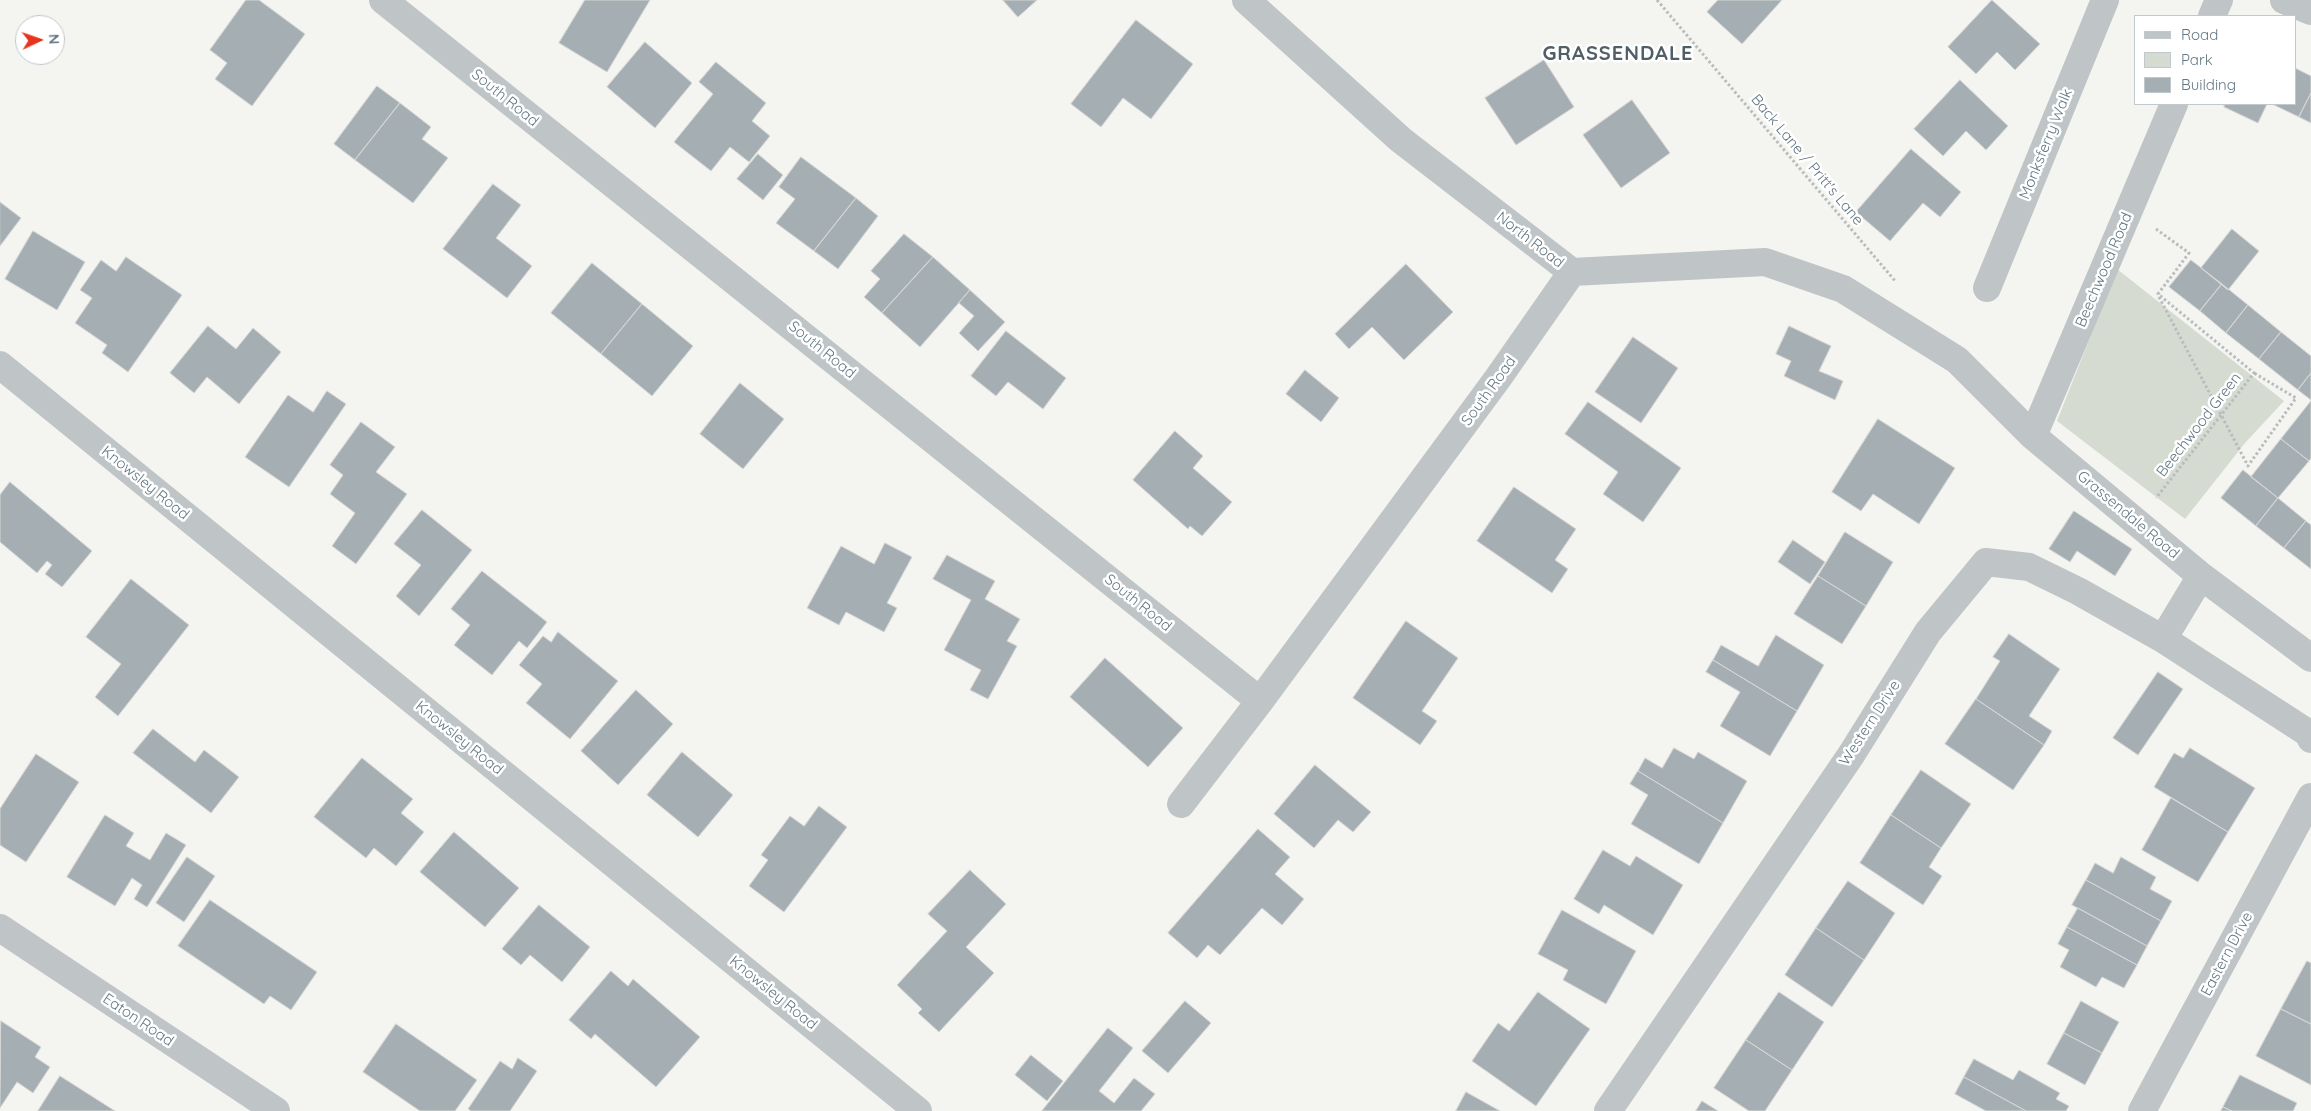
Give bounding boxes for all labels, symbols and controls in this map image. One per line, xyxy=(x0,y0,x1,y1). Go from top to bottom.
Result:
north arrow xyxy=(15,15,65,65)
legend xyxy=(2134,15,2296,105)
text: Road xyxy=(2181,25,2218,44)
text: N xyxy=(45,34,63,45)
district label: GRASSENDALE xyxy=(1541,42,1695,66)
text: Park xyxy=(2181,50,2213,69)
street label: South Road xyxy=(468,66,542,130)
text: Building xyxy=(2181,75,2236,94)
street label: Monksferry Walk xyxy=(2016,86,2076,202)
street label: Back Lane / Pritt's Lane xyxy=(1747,91,1867,229)
street label: North Road xyxy=(1493,208,1567,272)
street label: Beechwood Road xyxy=(2072,210,2136,330)
street label: South Road xyxy=(785,318,859,382)
street label: South Road xyxy=(1458,353,1520,429)
street label: Beechwood Green xyxy=(2153,369,2245,481)
street label: Knowsley Road xyxy=(98,442,192,524)
street label: Grassendale Road xyxy=(2073,467,2183,563)
street label: South Road xyxy=(1101,571,1175,635)
street label: Western Drive xyxy=(1836,677,1904,769)
street label: Knowsley Road xyxy=(412,697,506,779)
street label: Eastern Drive xyxy=(2197,909,2257,999)
street label: Knowsley Road xyxy=(726,952,820,1034)
street label: Eaton Road xyxy=(99,990,177,1050)

